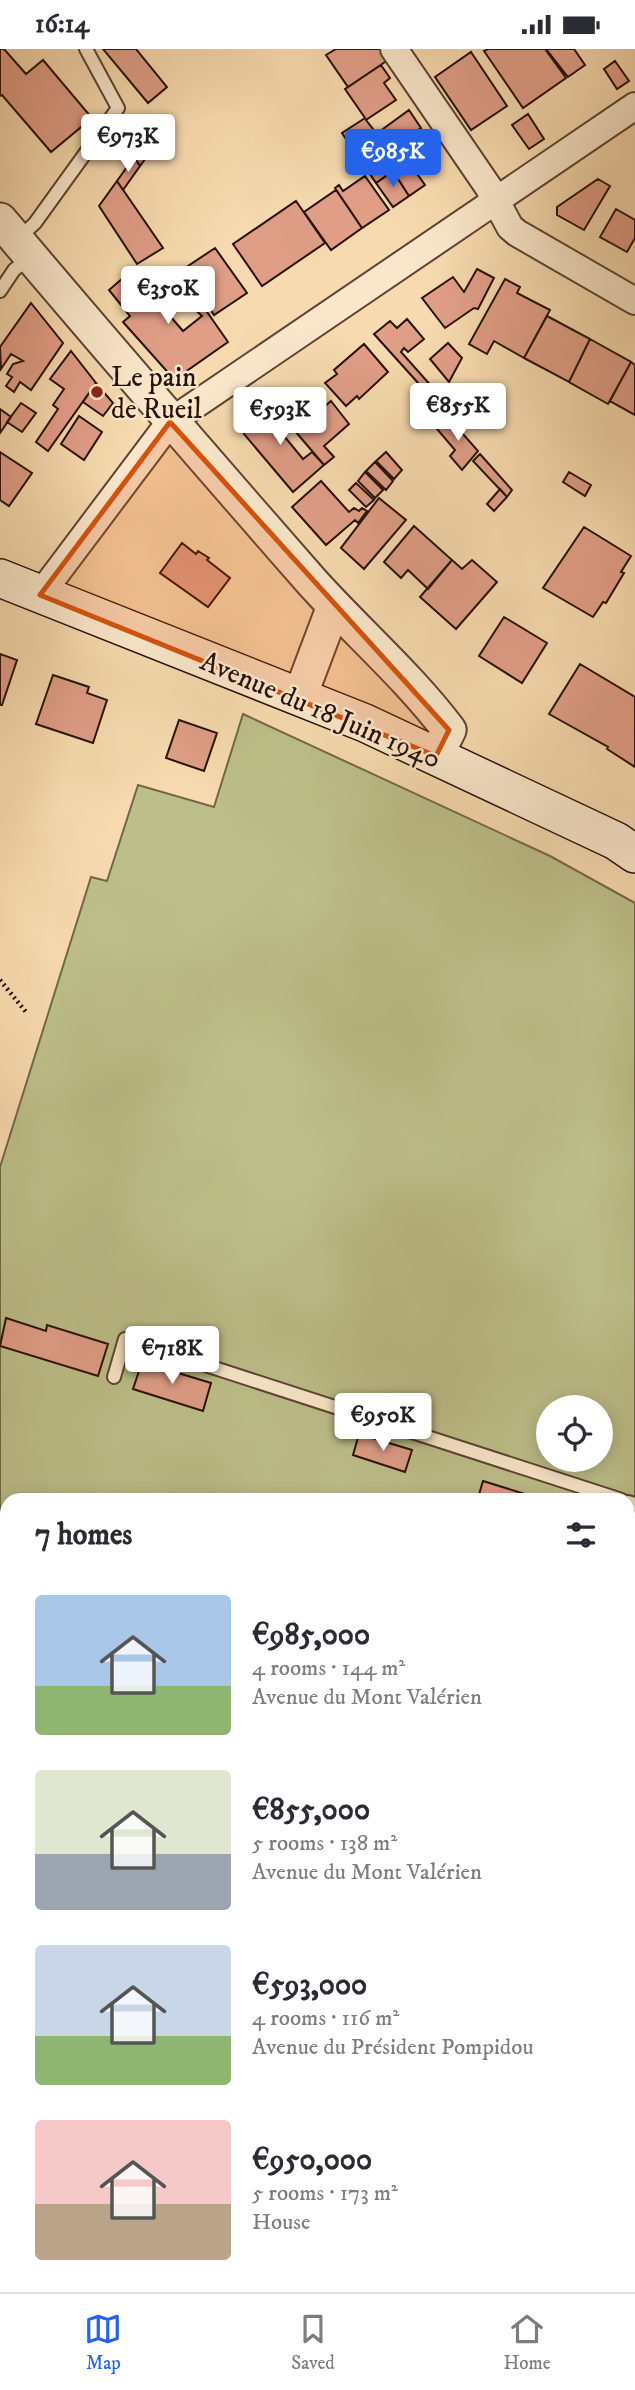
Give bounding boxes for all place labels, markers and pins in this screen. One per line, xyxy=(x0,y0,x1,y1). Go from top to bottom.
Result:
pin: €973K xyxy=(79,115,177,174)
pin: €985K xyxy=(344,129,442,189)
pin: €350K xyxy=(119,267,217,326)
place label: Le pain de Rueil xyxy=(111,360,203,427)
pin: €855K xyxy=(409,383,507,443)
marker: Le pain de Rueil xyxy=(89,384,105,400)
pin: €593K xyxy=(231,387,329,447)
pin: €718K xyxy=(123,1327,221,1386)
pin: €950K xyxy=(334,1393,432,1453)

